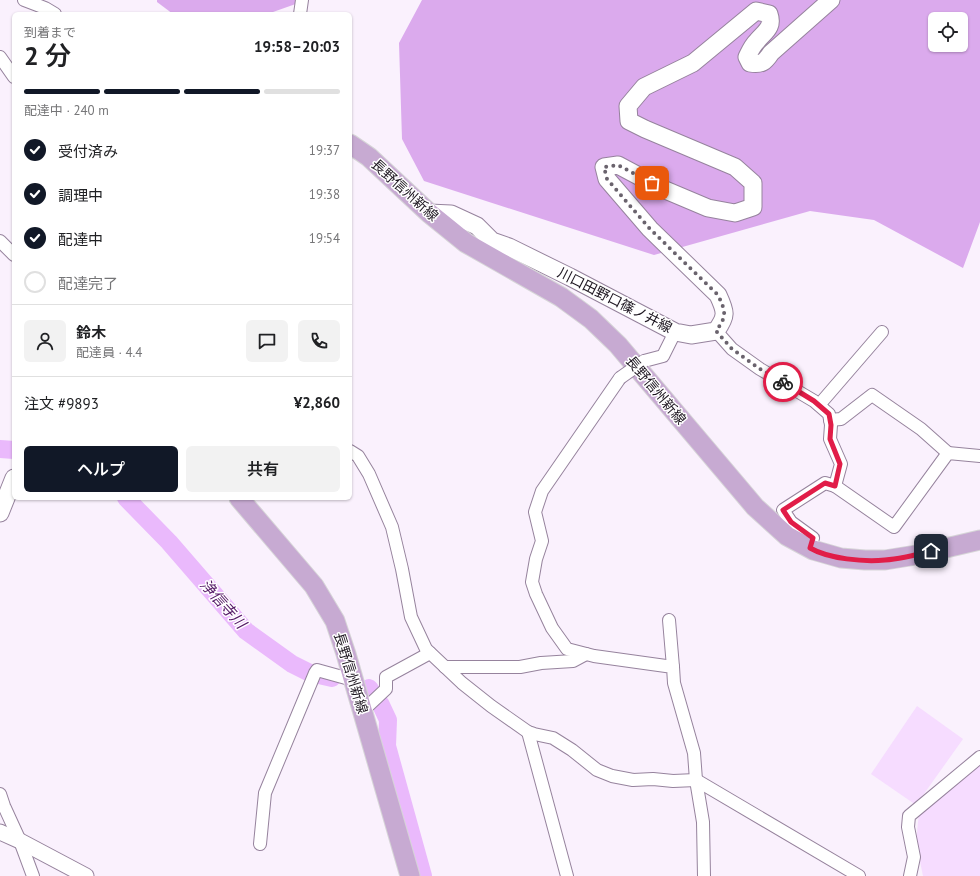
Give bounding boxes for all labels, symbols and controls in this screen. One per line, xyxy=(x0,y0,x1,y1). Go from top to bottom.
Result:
map controls xyxy=(928,12,968,52)
button: locate xyxy=(928,12,968,52)
text: 到着まで xyxy=(24,24,76,41)
text: 19:58–20:03 xyxy=(254,37,340,56)
text: 2 分 xyxy=(24,39,71,72)
text: 配達中 · 240 m xyxy=(24,102,109,119)
icon: check xyxy=(24,139,46,161)
text: 受付済み xyxy=(58,142,118,161)
text: 19:37 xyxy=(309,142,340,159)
street label: 長野信州新線 xyxy=(368,155,442,225)
pin xyxy=(635,166,669,200)
icon: bag xyxy=(641,172,663,194)
icon: check xyxy=(24,183,46,205)
text: 調理中 xyxy=(58,186,103,205)
text: 19:38 xyxy=(309,186,340,203)
icon: check xyxy=(24,227,46,249)
text: 配達中 xyxy=(58,230,103,249)
text: 19:54 xyxy=(309,230,340,247)
street label: 川口田野口篠ノ井線 xyxy=(555,263,675,337)
text: 配達完了 xyxy=(58,274,118,293)
button: person xyxy=(24,320,66,362)
button: chat xyxy=(246,320,288,362)
button: phone xyxy=(298,320,340,362)
text: 鈴木 xyxy=(76,323,106,342)
text: 配達員 · 4.4 xyxy=(76,344,142,361)
street label: 長野信州新線 xyxy=(622,352,690,428)
courier xyxy=(763,362,803,402)
icon: bike xyxy=(772,371,794,393)
text: ¥2,860 xyxy=(294,393,340,412)
text: 注文 #9893 xyxy=(24,394,99,413)
button: ヘルプ xyxy=(24,446,178,492)
button: 共有 xyxy=(186,446,340,492)
pin xyxy=(914,534,948,568)
icon: home xyxy=(920,540,942,562)
water label: 浄信寺川 xyxy=(196,575,252,634)
street label: 長野信州新線 xyxy=(330,630,372,716)

